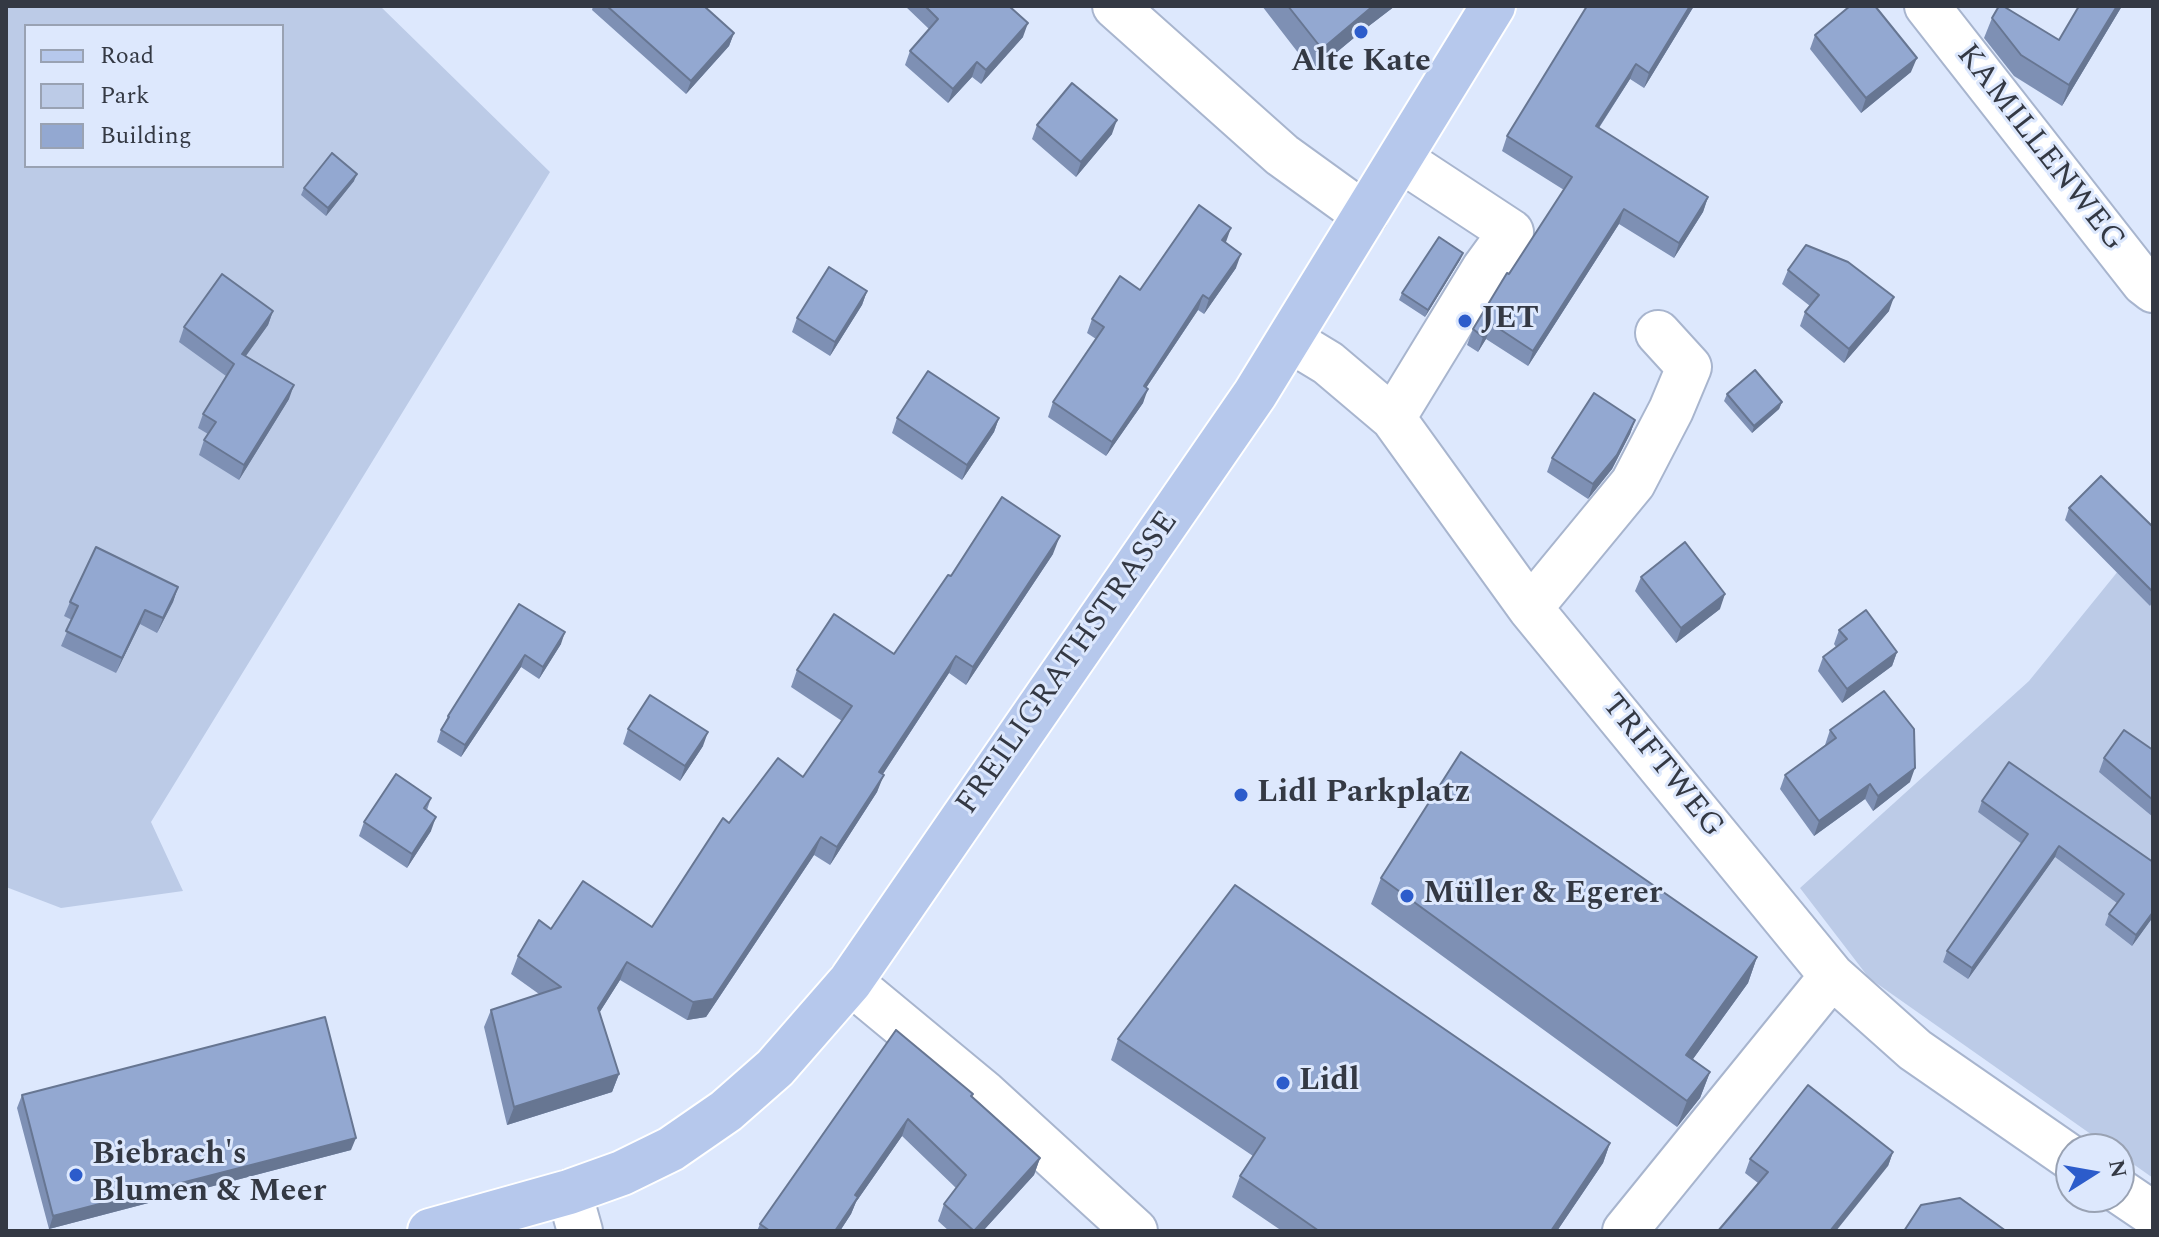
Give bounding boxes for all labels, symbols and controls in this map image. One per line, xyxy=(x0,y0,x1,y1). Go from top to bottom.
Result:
marker: Alte Kate xyxy=(1352,23,1370,41)
legend xyxy=(24,24,284,168)
text: Road xyxy=(100,38,154,74)
street label: KAMILLENWEG xyxy=(1946,38,2132,260)
place label: Alte Kate xyxy=(1291,45,1431,83)
text: Park xyxy=(100,78,150,114)
text: Building xyxy=(100,118,192,154)
place label: JET xyxy=(1481,302,1539,340)
marker: JET xyxy=(1456,312,1474,330)
street label: FREILIGRATHSTRASSE xyxy=(950,505,1188,823)
street label: TRIFTWEG xyxy=(1592,688,1730,846)
place label: Lidl Parkplatz xyxy=(1257,776,1471,814)
marker: Lidl Parkplatz xyxy=(1232,786,1250,804)
place label: Müller & Egerer xyxy=(1423,877,1662,915)
marker: Müller & Egerer xyxy=(1398,887,1416,905)
place label: Lidl xyxy=(1299,1064,1360,1102)
marker: Lidl xyxy=(1274,1074,1292,1092)
north arrow xyxy=(2055,1133,2135,1213)
place label: Biebrach's Blumen & Meer xyxy=(92,1138,326,1213)
text: N xyxy=(2099,1157,2135,1181)
marker: Biebrach's Blumen & Meer xyxy=(67,1166,85,1184)

